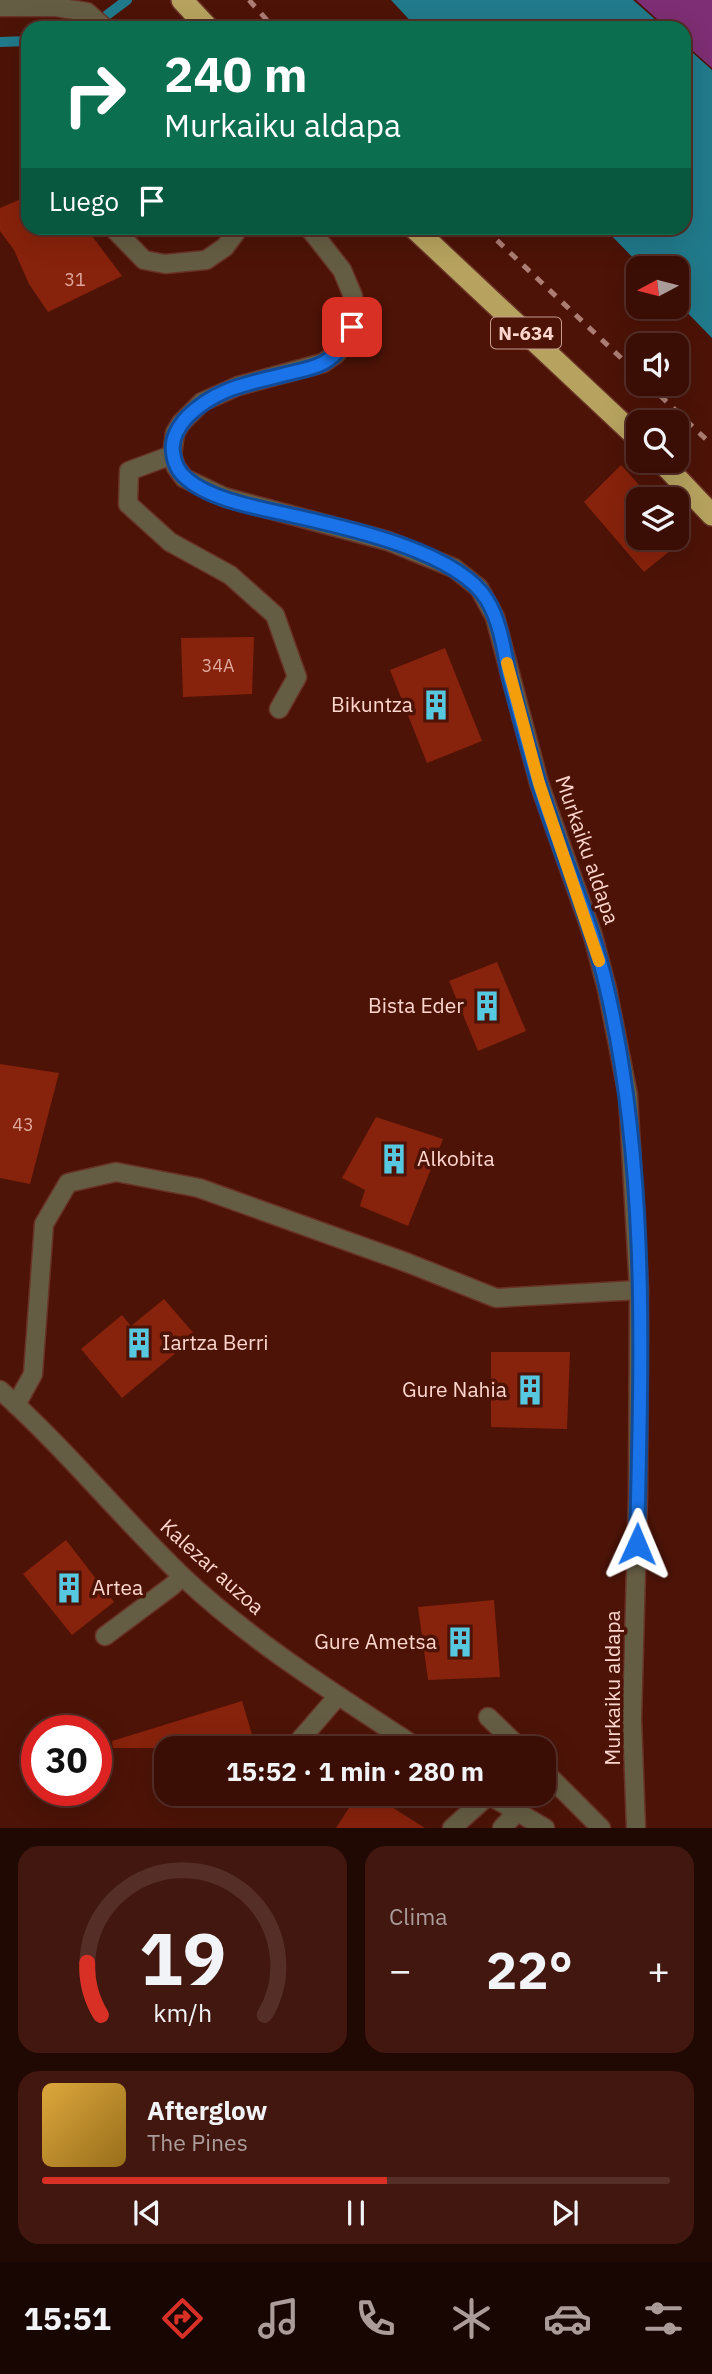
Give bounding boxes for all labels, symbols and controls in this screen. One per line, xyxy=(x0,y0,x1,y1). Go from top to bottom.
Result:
text: 240 m xyxy=(164,42,308,105)
icon: right xyxy=(49,49,140,140)
text: Murkaiku aldapa xyxy=(164,104,401,146)
icon: arrive xyxy=(133,182,171,220)
text: Luego xyxy=(49,184,119,218)
north arrow xyxy=(626,256,690,318)
map controls xyxy=(626,256,689,550)
house number: 31 xyxy=(64,268,86,291)
pin xyxy=(322,297,382,357)
icon: arrive xyxy=(333,308,371,346)
road number: N-634 xyxy=(491,318,561,348)
button: sound xyxy=(626,333,689,396)
button: search xyxy=(626,410,689,473)
button: layers xyxy=(626,487,689,550)
house number: 34A xyxy=(201,654,235,677)
building icon: Bikuntza xyxy=(419,688,453,722)
place label: Bikuntza xyxy=(331,690,413,718)
street label: Murkaiku aldapa xyxy=(549,772,627,928)
building icon: Bista Eder xyxy=(470,989,504,1023)
place label: Bista Eder xyxy=(368,991,464,1019)
house number: 43 xyxy=(12,1113,34,1136)
building icon: Alkobita xyxy=(377,1142,411,1176)
place label: Alkobita xyxy=(417,1144,495,1172)
building icon: Iartza Berri xyxy=(122,1326,156,1360)
place label: Iartza Berri xyxy=(162,1328,269,1356)
building icon: Gure Nahia xyxy=(513,1373,547,1407)
place label: Gure Nahia xyxy=(402,1375,507,1403)
position arrow xyxy=(600,1507,674,1581)
street label: Kalezar auzoa xyxy=(155,1512,271,1620)
building icon: Artea xyxy=(52,1571,86,1605)
place label: Artea xyxy=(92,1573,143,1601)
street label: Murkaiku aldapa xyxy=(598,1610,626,1766)
building icon: Gure Ametsa xyxy=(443,1625,477,1659)
place label: Gure Ametsa xyxy=(314,1627,437,1655)
speed limit sign: 30 xyxy=(21,1715,112,1806)
text: 15:52 · 1 min · 280 m xyxy=(226,1754,484,1788)
text: Clima xyxy=(389,1901,448,1931)
text: 19 xyxy=(139,1911,226,2006)
text: 22° xyxy=(486,1936,573,2003)
text: − xyxy=(389,1945,412,1994)
text: + xyxy=(647,1945,670,1994)
text: km/h xyxy=(153,1996,212,2029)
text: Afterglow xyxy=(147,2093,267,2127)
text: The Pines xyxy=(147,2127,248,2157)
icon: previous xyxy=(128,2194,166,2232)
icon: pause xyxy=(337,2194,375,2232)
icon: next xyxy=(546,2194,584,2232)
icon: directions xyxy=(158,2294,207,2343)
icon: music xyxy=(254,2294,303,2343)
icon: phone xyxy=(351,2294,400,2343)
icon: climate xyxy=(447,2294,496,2343)
icon: car xyxy=(543,2294,592,2343)
icon: filters xyxy=(639,2294,688,2343)
text: 15:51 xyxy=(24,2297,111,2339)

